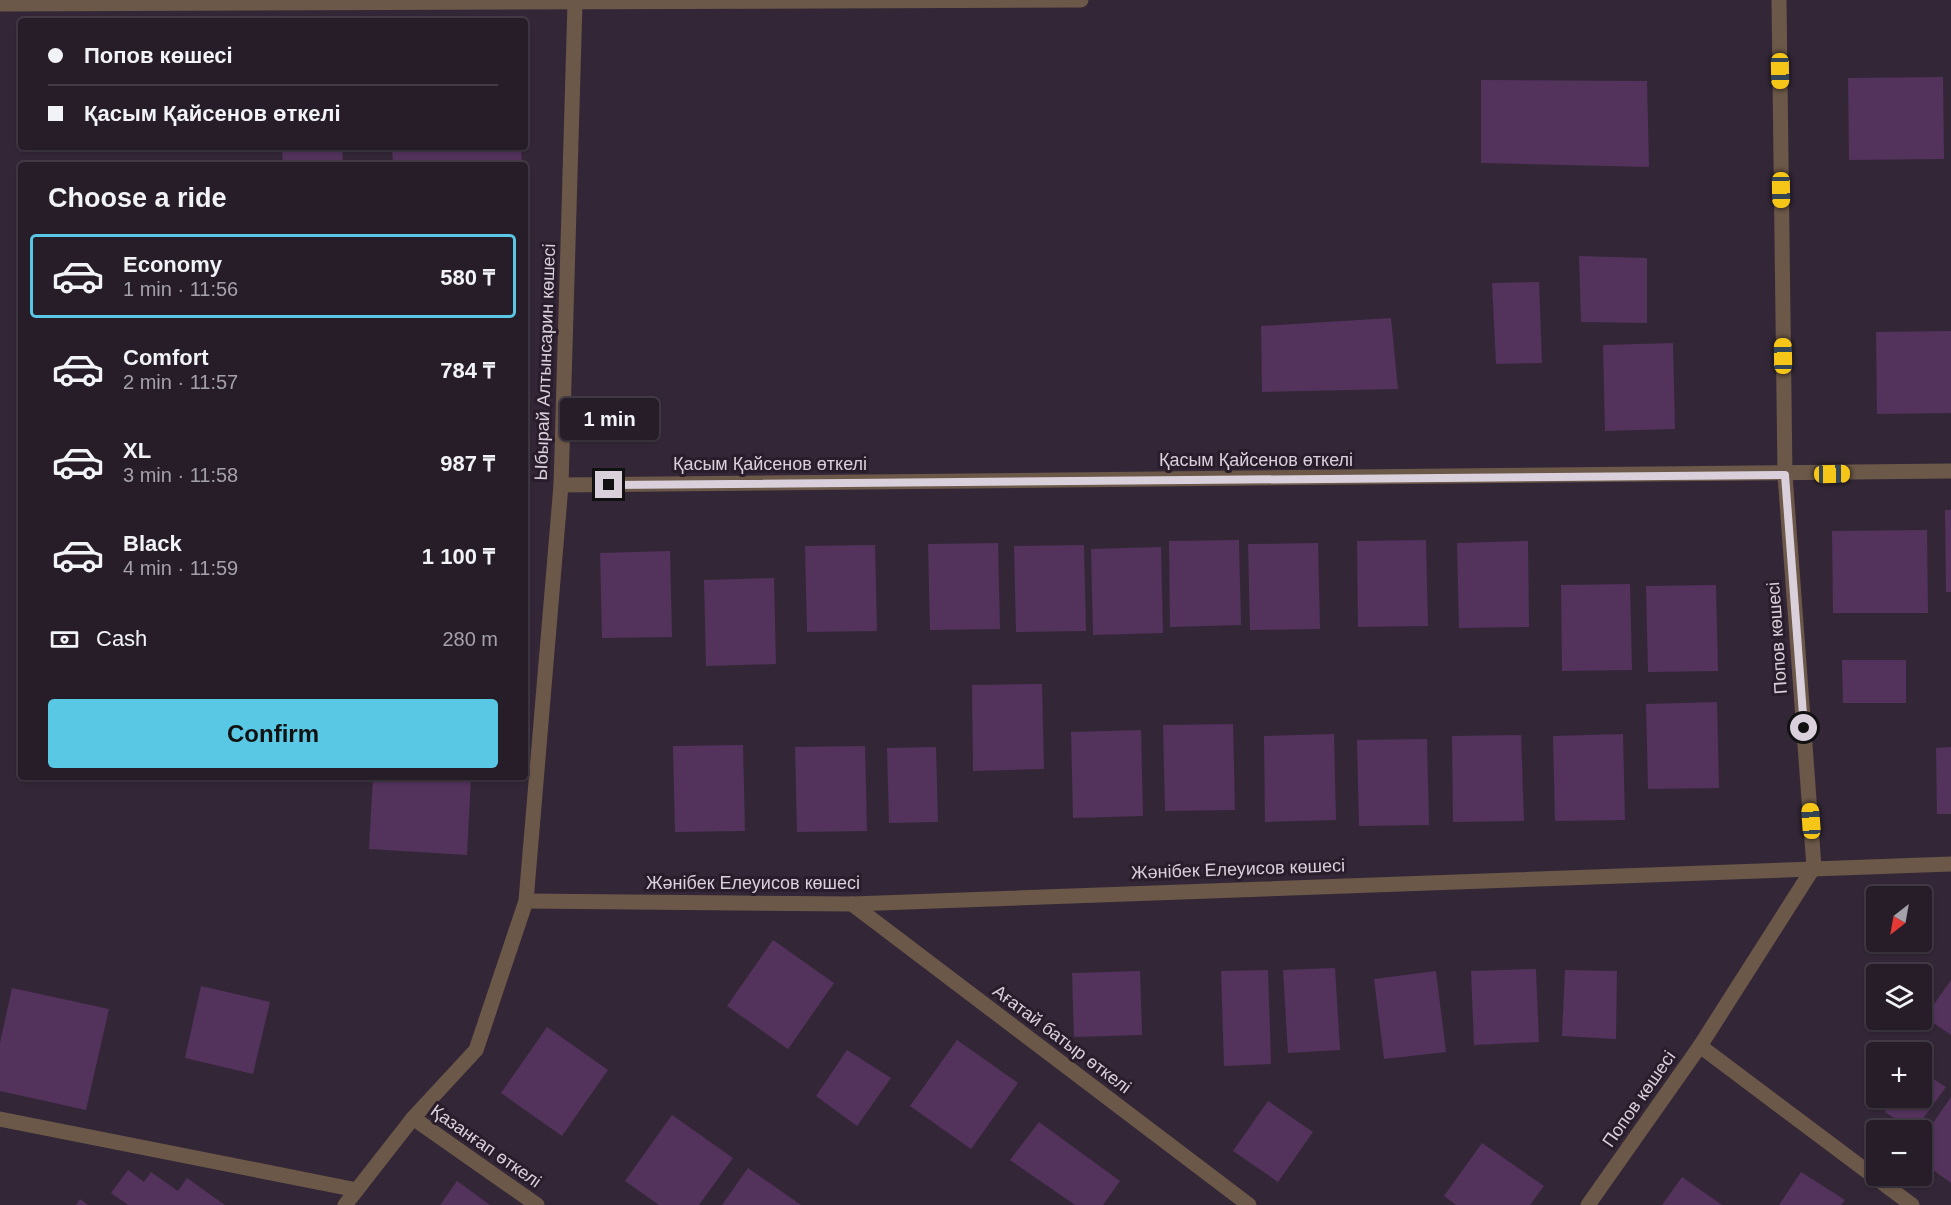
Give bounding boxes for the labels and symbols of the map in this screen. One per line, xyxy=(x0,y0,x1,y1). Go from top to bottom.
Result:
car xyxy=(1771,53,1789,89)
car xyxy=(1772,172,1790,208)
street label: Ыбырай Алтынсарин көшесі xyxy=(531,243,559,481)
car xyxy=(1774,338,1792,374)
callout: 1 min xyxy=(560,398,658,440)
street label: Қасым Қайсенов өткелі xyxy=(1159,450,1353,470)
street label: Қасым Қайсенов өткелі xyxy=(673,454,867,474)
car xyxy=(1814,465,1850,483)
route end xyxy=(595,471,622,498)
street label: Попов көшесі xyxy=(1763,581,1791,695)
route start xyxy=(1790,714,1817,741)
car xyxy=(1801,802,1821,840)
street label: Жәнібек Елеуисов көшесі xyxy=(1131,855,1345,883)
street label: Жәнібек Елеуисов көшесі xyxy=(646,873,860,893)
north arrow xyxy=(1866,886,1932,952)
street label: Ағатай батыр өткелі xyxy=(989,981,1135,1097)
street label: Попов көшесі xyxy=(1599,1047,1679,1151)
street label: Қазанғап өткелі xyxy=(427,1101,545,1191)

